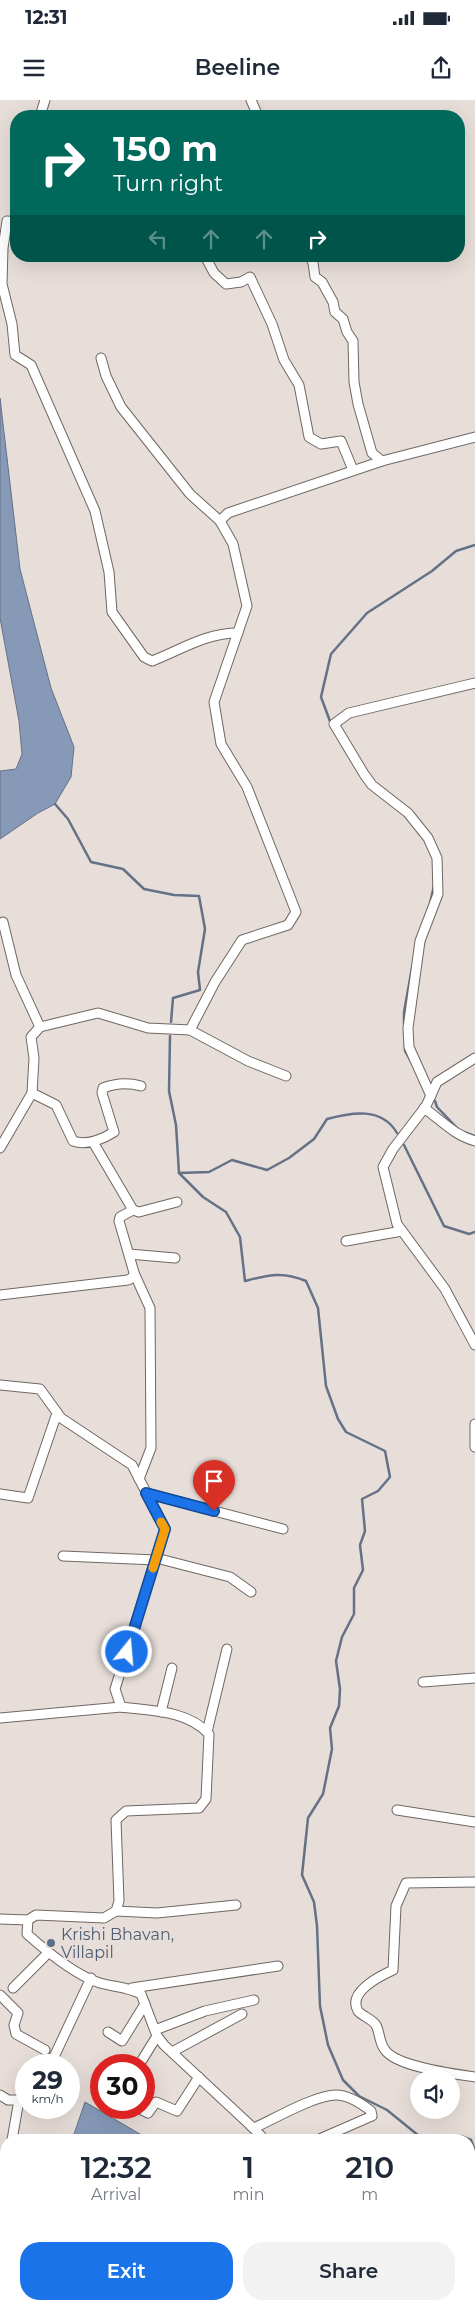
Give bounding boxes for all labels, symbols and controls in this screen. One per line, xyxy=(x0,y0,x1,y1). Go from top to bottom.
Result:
text: 12:31 xyxy=(25,6,67,29)
icon: menu xyxy=(20,54,48,82)
text: Beeline xyxy=(195,54,280,81)
icon: share xyxy=(427,54,455,82)
text: 150 m xyxy=(113,127,218,170)
icon: right xyxy=(30,130,95,195)
text: Turn right xyxy=(113,170,223,197)
icon: left xyxy=(144,225,172,253)
icon: ahead xyxy=(197,225,225,253)
icon: ahead xyxy=(250,225,278,253)
icon: right xyxy=(303,225,331,253)
pin xyxy=(193,1460,235,1511)
icon: arrive xyxy=(200,1467,228,1495)
position arrow xyxy=(100,1625,152,1677)
place label: Krishi Bhavan, Villapil xyxy=(61,1925,174,1962)
marker: Krishi Bhavan, Villapil xyxy=(45,1937,57,1949)
speed limit sign: 30 xyxy=(90,2054,155,2119)
text: 29 xyxy=(32,2065,63,2095)
map controls xyxy=(410,2069,460,2119)
button: sound xyxy=(410,2069,460,2119)
text: km/h xyxy=(31,2091,64,2106)
text: 12:32 xyxy=(81,2149,152,2186)
text: 1 xyxy=(243,2149,254,2186)
text: 210 xyxy=(345,2149,394,2186)
text: Arrival xyxy=(91,2185,141,2204)
text: min xyxy=(232,2185,265,2204)
text: m xyxy=(361,2185,378,2204)
button: Exit xyxy=(20,2242,233,2300)
button: Share xyxy=(243,2242,455,2300)

